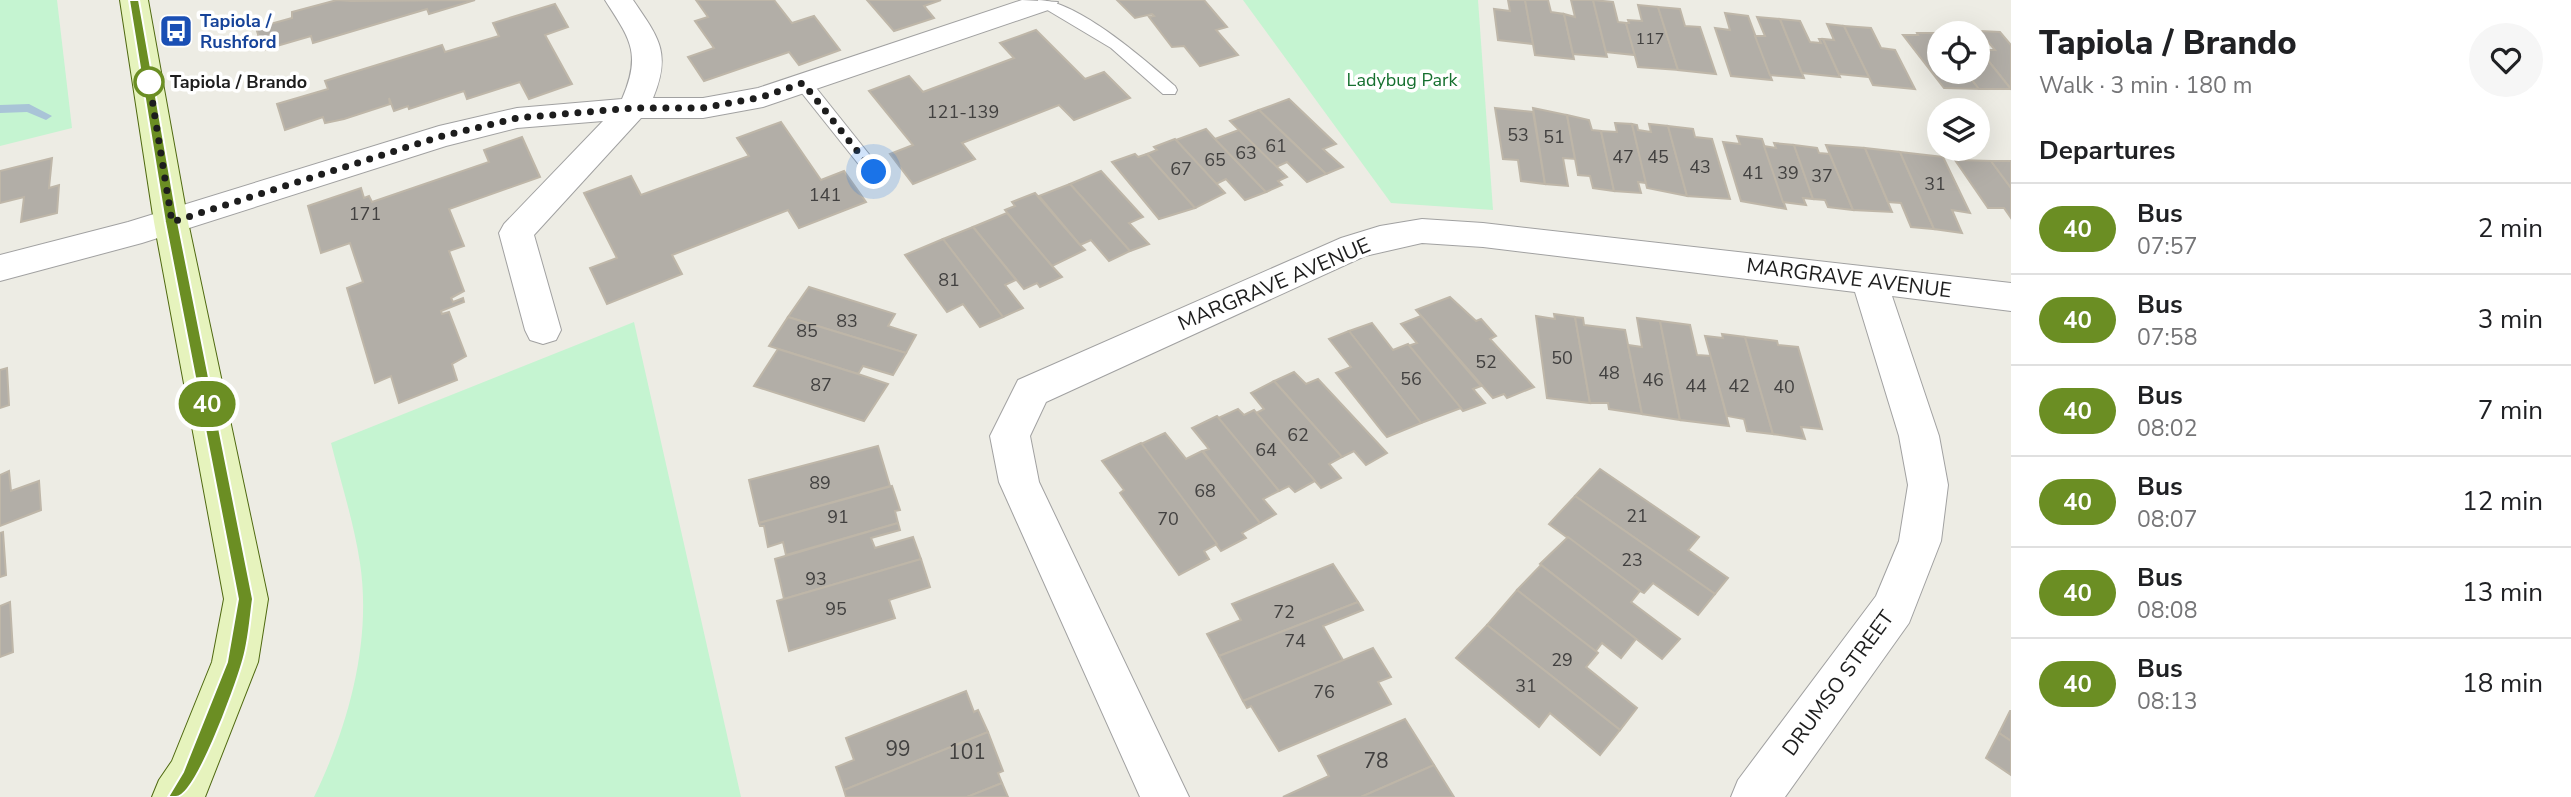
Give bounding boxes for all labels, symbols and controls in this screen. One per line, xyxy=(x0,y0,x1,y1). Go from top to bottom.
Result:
place label: Tapiola / Rushford xyxy=(200,9,276,54)
bus stop icon: Tapiola / Rushford xyxy=(157,12,195,50)
map controls xyxy=(1927,21,1990,161)
button: locate xyxy=(1927,21,1990,84)
text: Tapiola / Brando xyxy=(2039,21,2297,66)
button: heart xyxy=(2469,23,2543,97)
house number: 117 xyxy=(1636,28,1664,50)
marker: Tapiola / Brando xyxy=(134,67,164,97)
park label: Ladybug Park xyxy=(1347,68,1458,92)
place label: Tapiola / Brando xyxy=(170,70,307,94)
text: Walk · 3 min · 180 m xyxy=(2039,70,2252,101)
button: layers xyxy=(1927,98,1990,161)
house number: 121-139 xyxy=(927,100,999,124)
house number: 53 xyxy=(1507,123,1529,147)
house number: 51 xyxy=(1543,125,1565,149)
text: Departures xyxy=(2039,133,2175,168)
house number: 61 xyxy=(1265,134,1287,158)
house number: 63 xyxy=(1235,141,1257,165)
house number: 47 xyxy=(1612,145,1634,169)
house number: 45 xyxy=(1647,145,1669,169)
house number: 65 xyxy=(1204,148,1226,172)
your location xyxy=(856,154,891,189)
house number: 43 xyxy=(1689,155,1711,179)
house number: 67 xyxy=(1170,157,1192,181)
house number: 41 xyxy=(1742,161,1764,185)
house number: 39 xyxy=(1777,161,1799,185)
house number: 37 xyxy=(1811,164,1833,188)
house number: 31 xyxy=(1924,172,1946,196)
house number: 141 xyxy=(809,183,841,207)
text: Bus xyxy=(2137,196,2183,231)
house number: 171 xyxy=(349,202,381,226)
text: 2 min xyxy=(2478,211,2543,246)
text: 40 xyxy=(2063,213,2092,245)
street label: MARGRAVE AVENUE xyxy=(1173,231,1375,337)
text: 07:57 xyxy=(2137,231,2197,262)
street label: MARGRAVE AVENUE xyxy=(1745,252,1953,304)
house number: 81 xyxy=(938,268,960,292)
text: Bus xyxy=(2137,287,2183,322)
text: 3 min xyxy=(2478,302,2543,337)
text: 40 xyxy=(2063,304,2092,336)
house number: 83 xyxy=(836,309,858,333)
house number: 85 xyxy=(796,319,818,343)
text: 07:58 xyxy=(2137,322,2197,353)
house number: 50 xyxy=(1551,346,1573,370)
house number: 52 xyxy=(1475,350,1497,374)
house number: 48 xyxy=(1598,361,1620,385)
house number: 56 xyxy=(1400,367,1422,391)
house number: 46 xyxy=(1642,368,1664,392)
house number: 87 xyxy=(810,373,832,397)
house number: 44 xyxy=(1685,374,1707,398)
house number: 42 xyxy=(1728,374,1750,398)
house number: 40 xyxy=(1773,375,1795,399)
text: Bus xyxy=(2137,378,2183,413)
line badge: 40 xyxy=(176,381,238,427)
text: 40 xyxy=(193,388,221,420)
text: 7 min xyxy=(2478,393,2543,428)
text: 40 xyxy=(2063,395,2092,427)
text: 08:02 xyxy=(2137,413,2197,444)
house number: 62 xyxy=(1287,423,1309,447)
house number: 64 xyxy=(1255,438,1277,462)
text: Bus xyxy=(2137,469,2183,504)
house number: 89 xyxy=(809,471,831,495)
house number: 68 xyxy=(1194,479,1216,503)
text: 12 min xyxy=(2462,484,2543,519)
text: 40 xyxy=(2063,486,2092,518)
house number: 21 xyxy=(1626,504,1648,528)
text: 08:07 xyxy=(2137,504,2197,535)
house number: 91 xyxy=(827,505,849,529)
house number: 70 xyxy=(1157,507,1179,531)
house number: 23 xyxy=(1621,548,1643,572)
text: Bus xyxy=(2137,560,2183,595)
house number: 93 xyxy=(805,567,827,591)
text: 13 min xyxy=(2462,575,2543,610)
text: 40 xyxy=(2063,577,2092,609)
text: 08:08 xyxy=(2137,595,2197,626)
house number: 95 xyxy=(825,597,847,621)
house number: 72 xyxy=(1273,600,1295,624)
street label: DRUMSO STREET xyxy=(1776,604,1901,761)
house number: 74 xyxy=(1284,629,1306,653)
house number: 29 xyxy=(1551,648,1573,672)
text: Bus xyxy=(2137,651,2183,686)
text: 18 min xyxy=(2462,666,2543,701)
text: 40 xyxy=(2063,668,2092,700)
house number: 31 xyxy=(1515,674,1537,698)
house number: 76 xyxy=(1313,680,1335,704)
text: 08:13 xyxy=(2137,686,2197,717)
house number: 99 xyxy=(885,735,911,763)
house number: 101 xyxy=(948,738,986,766)
house number: 78 xyxy=(1363,747,1389,775)

